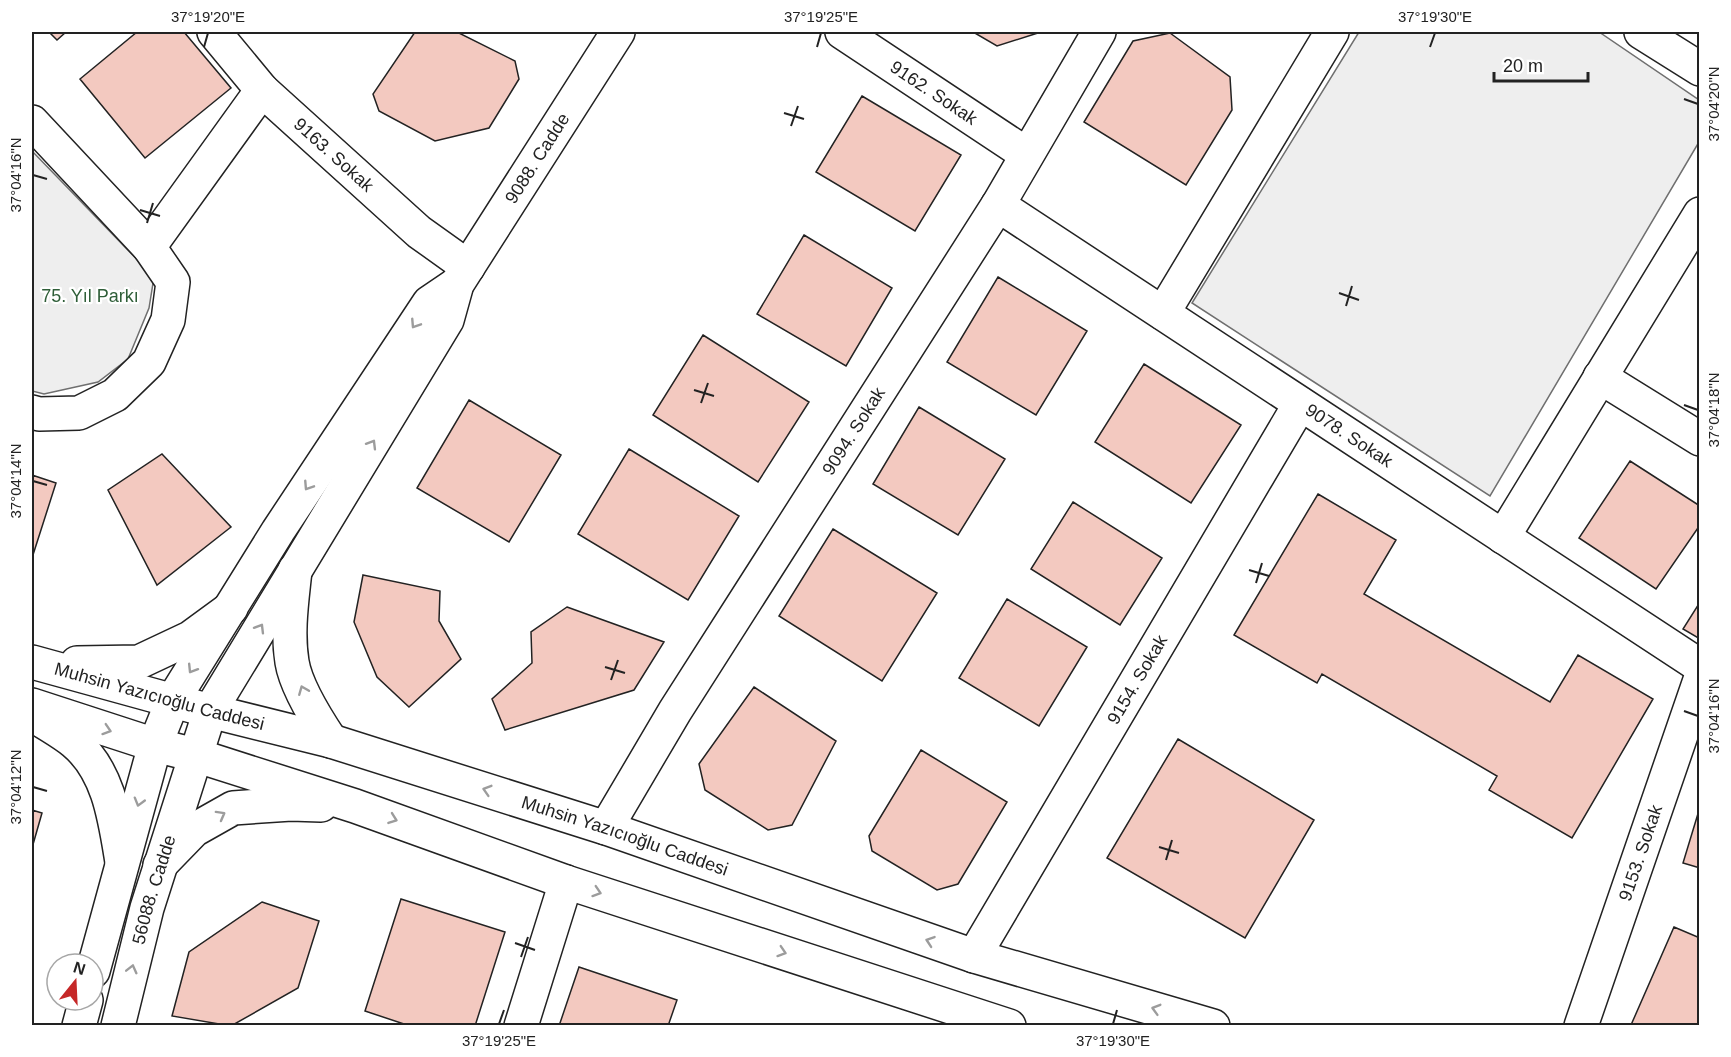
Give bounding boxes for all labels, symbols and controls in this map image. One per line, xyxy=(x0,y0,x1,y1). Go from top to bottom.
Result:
text: 37°19'20"E xyxy=(171,8,245,25)
text: 37°19'25"E xyxy=(784,8,858,25)
text: 37°19'30"E xyxy=(1398,8,1472,25)
scale bar xyxy=(1494,45,1588,83)
text: 20 m xyxy=(1503,56,1543,76)
street label: 9162. Sokak xyxy=(886,57,982,129)
text: 37°04'20"N xyxy=(1705,66,1722,142)
street label: 9088. Cadde xyxy=(501,110,573,207)
street label: 9163. Sokak xyxy=(290,114,378,197)
text: 37°04'16"N xyxy=(7,137,24,213)
park label: 75. Yıl Parkı xyxy=(41,286,139,306)
one-way arrow xyxy=(411,317,422,328)
text: 37°04'18"N xyxy=(1705,372,1722,448)
street label: 9094. Sokak xyxy=(818,383,890,479)
street label: 9078. Sokak xyxy=(1302,400,1397,472)
one-way arrow xyxy=(364,440,376,450)
text: 37°04'14"N xyxy=(7,443,24,519)
one-way arrow xyxy=(304,480,315,491)
one-way arrow xyxy=(252,624,264,634)
street label: 9154. Sokak xyxy=(1103,631,1172,728)
street label: Muhsin Yazıcıoğlu Caddesi xyxy=(52,659,266,734)
one-way arrow xyxy=(188,663,200,673)
text: 37°04'16"N xyxy=(1705,678,1722,754)
one-way arrow xyxy=(298,685,310,696)
one-way arrow xyxy=(101,722,112,735)
text: 37°04'12"N xyxy=(7,749,24,825)
one-way arrow xyxy=(482,785,493,797)
street label: Muhsin Yazıcıoğlu Caddesi xyxy=(519,792,731,880)
one-way arrow xyxy=(134,796,146,807)
street label: 9153. Sokak xyxy=(1615,801,1667,904)
one-way arrow xyxy=(215,811,225,822)
one-way arrow xyxy=(387,812,398,825)
street label: 56088. Cadde xyxy=(128,832,180,946)
one-way arrow xyxy=(591,885,602,897)
one-way arrow xyxy=(925,935,936,948)
one-way arrow xyxy=(776,945,787,958)
north arrow xyxy=(45,952,105,1012)
text: N xyxy=(71,958,88,978)
one-way arrow xyxy=(125,964,138,974)
one-way arrow xyxy=(1152,1004,1162,1016)
text: 37°19'25"E xyxy=(462,1032,536,1049)
text: 37°19'30"E xyxy=(1076,1032,1150,1049)

